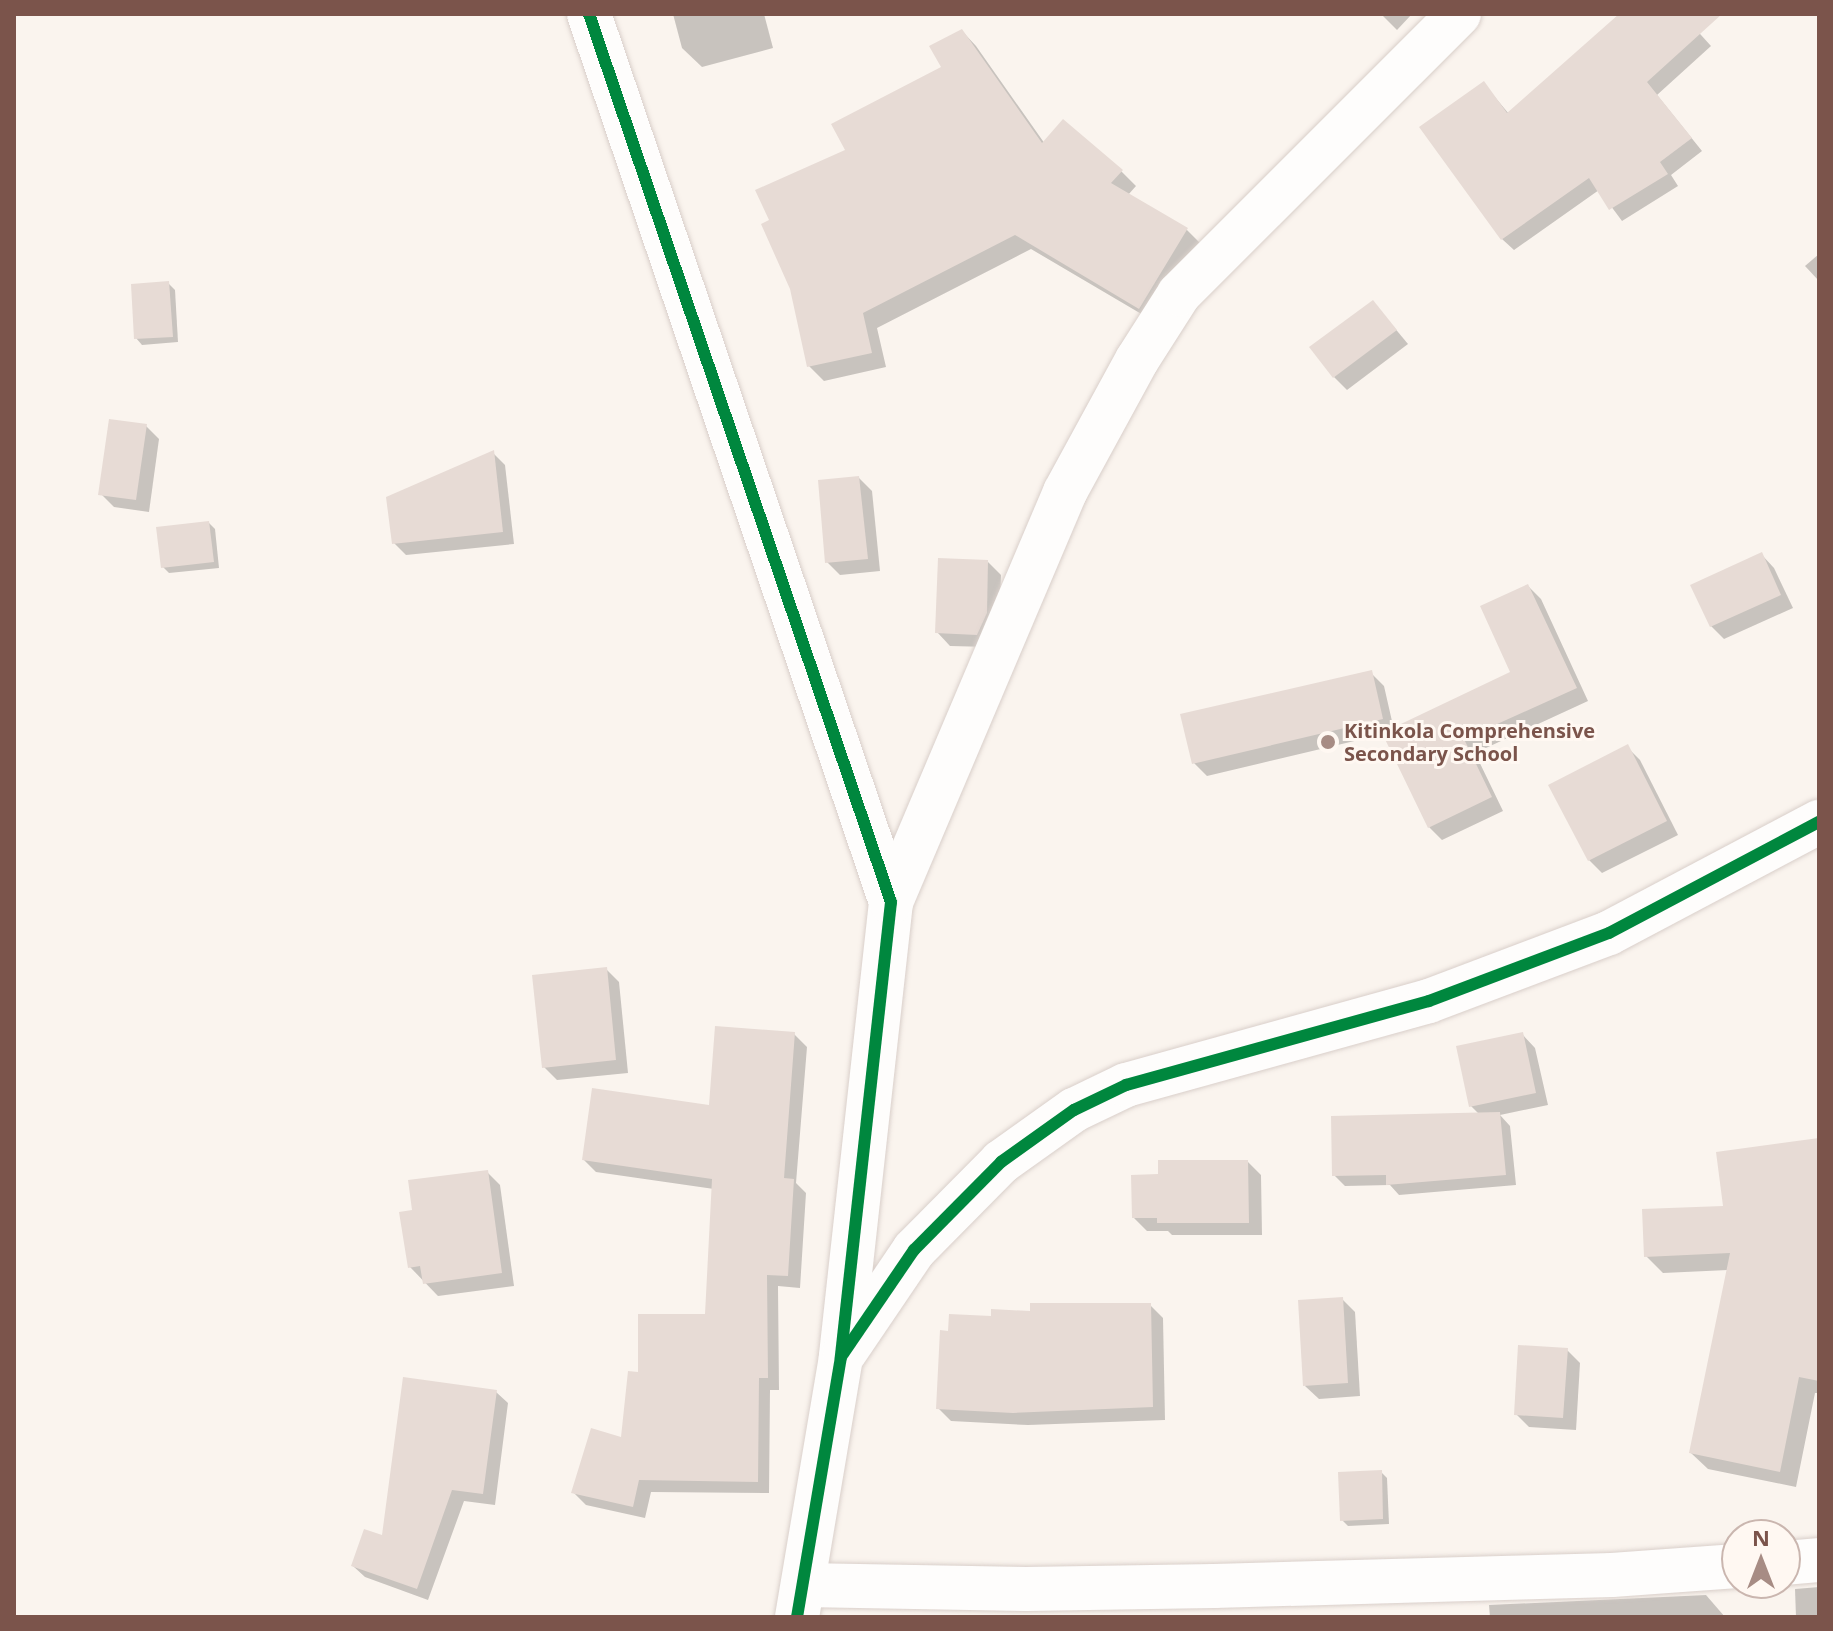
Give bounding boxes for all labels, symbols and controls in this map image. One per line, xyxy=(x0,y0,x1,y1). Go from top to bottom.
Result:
place label: Kitinkola Comprehensive Secondary School xyxy=(1344,718,1595,765)
marker: Kitinkola Comprehensive Secondary School xyxy=(1319,733,1337,751)
north arrow xyxy=(1721,1519,1801,1599)
text: N xyxy=(1752,1522,1770,1552)

